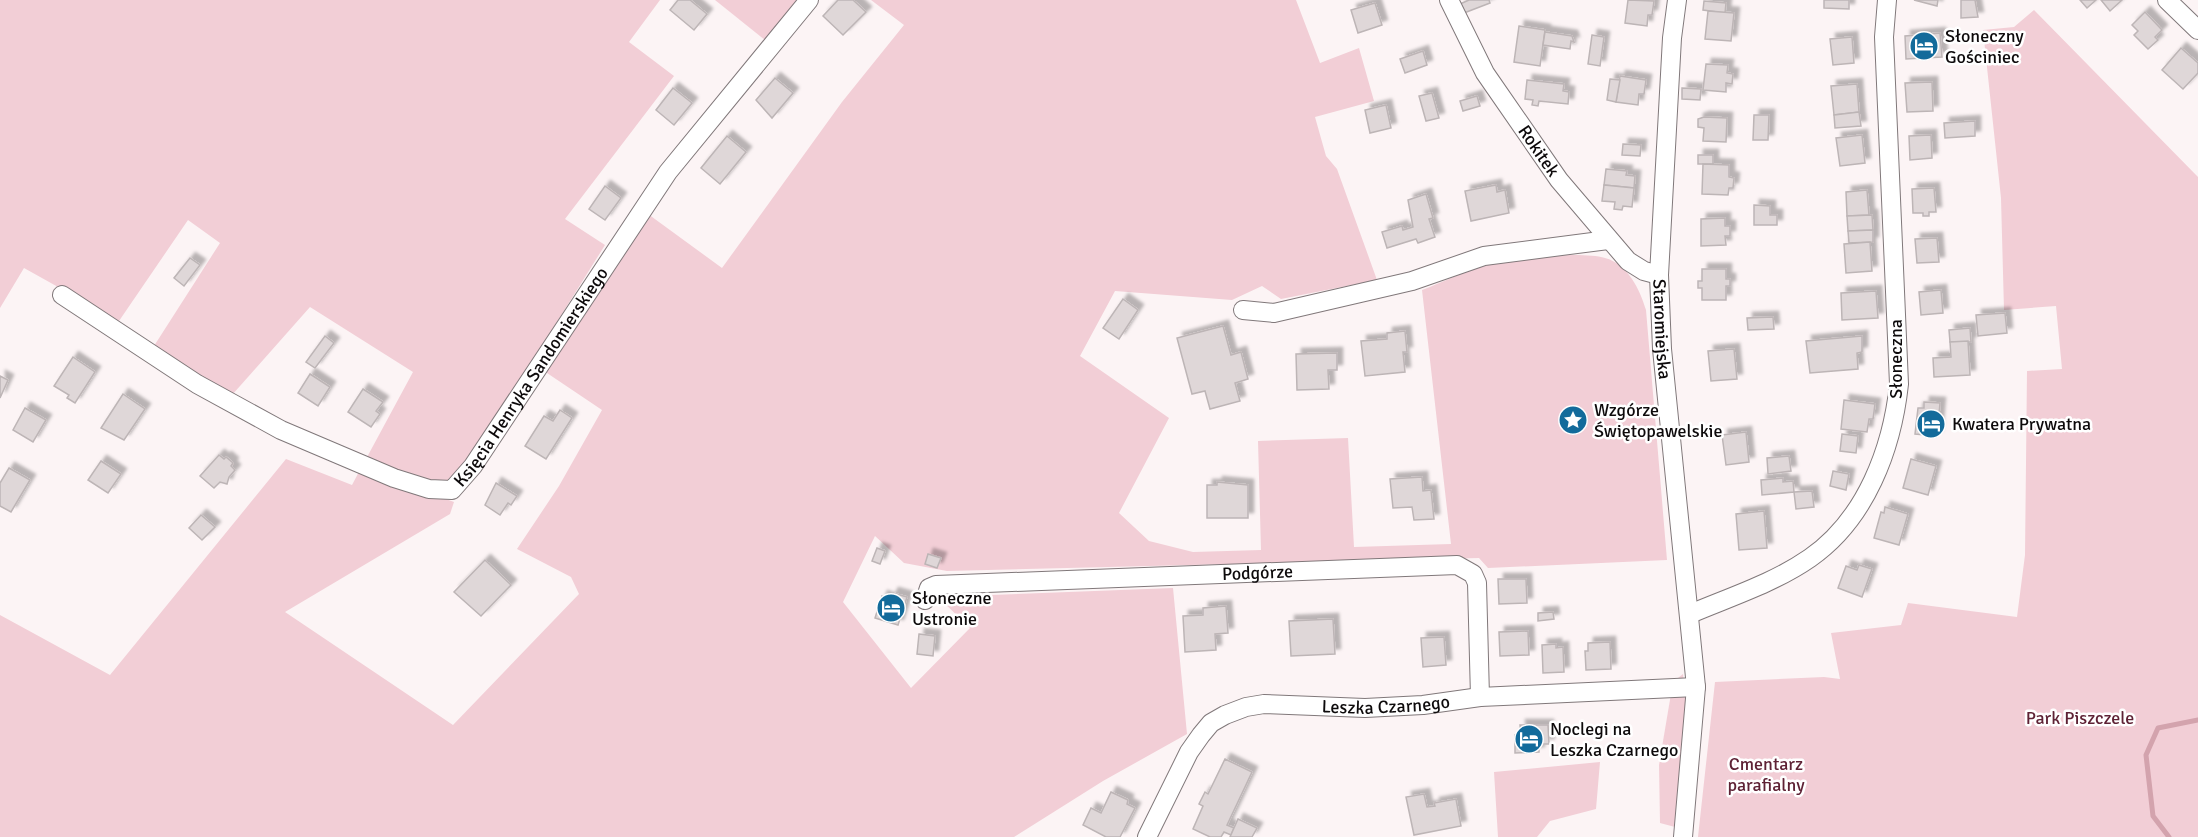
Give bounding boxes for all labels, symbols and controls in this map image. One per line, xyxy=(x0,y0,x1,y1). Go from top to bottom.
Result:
place label: Słoneczny Gościniec xyxy=(1945,25,2024,68)
hotel icon: Słoneczny Gościniec xyxy=(1908,30,1940,62)
street label: Rokitek xyxy=(1513,121,1564,181)
street label: Księcia Henryka Sandomierskiego xyxy=(449,263,613,491)
street label: Staromiejska xyxy=(1648,279,1676,380)
street label: Słoneczna xyxy=(1885,319,1907,399)
place label: Wzgórze Świętopawelskie xyxy=(1594,399,1723,442)
place icon: Wzgórze Świętopawelskie xyxy=(1557,404,1589,436)
hotel icon: Kwatera Prywatna xyxy=(1915,408,1947,440)
place label: Kwatera Prywatna xyxy=(1952,413,2091,435)
street label: Podgórze xyxy=(1222,560,1293,585)
place label: Słoneczne Ustronie xyxy=(912,587,992,630)
hotel icon: Słoneczne Ustronie xyxy=(875,592,907,624)
street label: Leszka Czarnego xyxy=(1321,690,1451,719)
park label: Park Piszczele xyxy=(2026,707,2134,729)
place label: Noclegi na Leszka Czarnego xyxy=(1550,718,1678,761)
hotel icon: Noclegi na Leszka Czarnego xyxy=(1513,723,1545,755)
park label: Cmentarz parafialny xyxy=(1727,753,1805,796)

